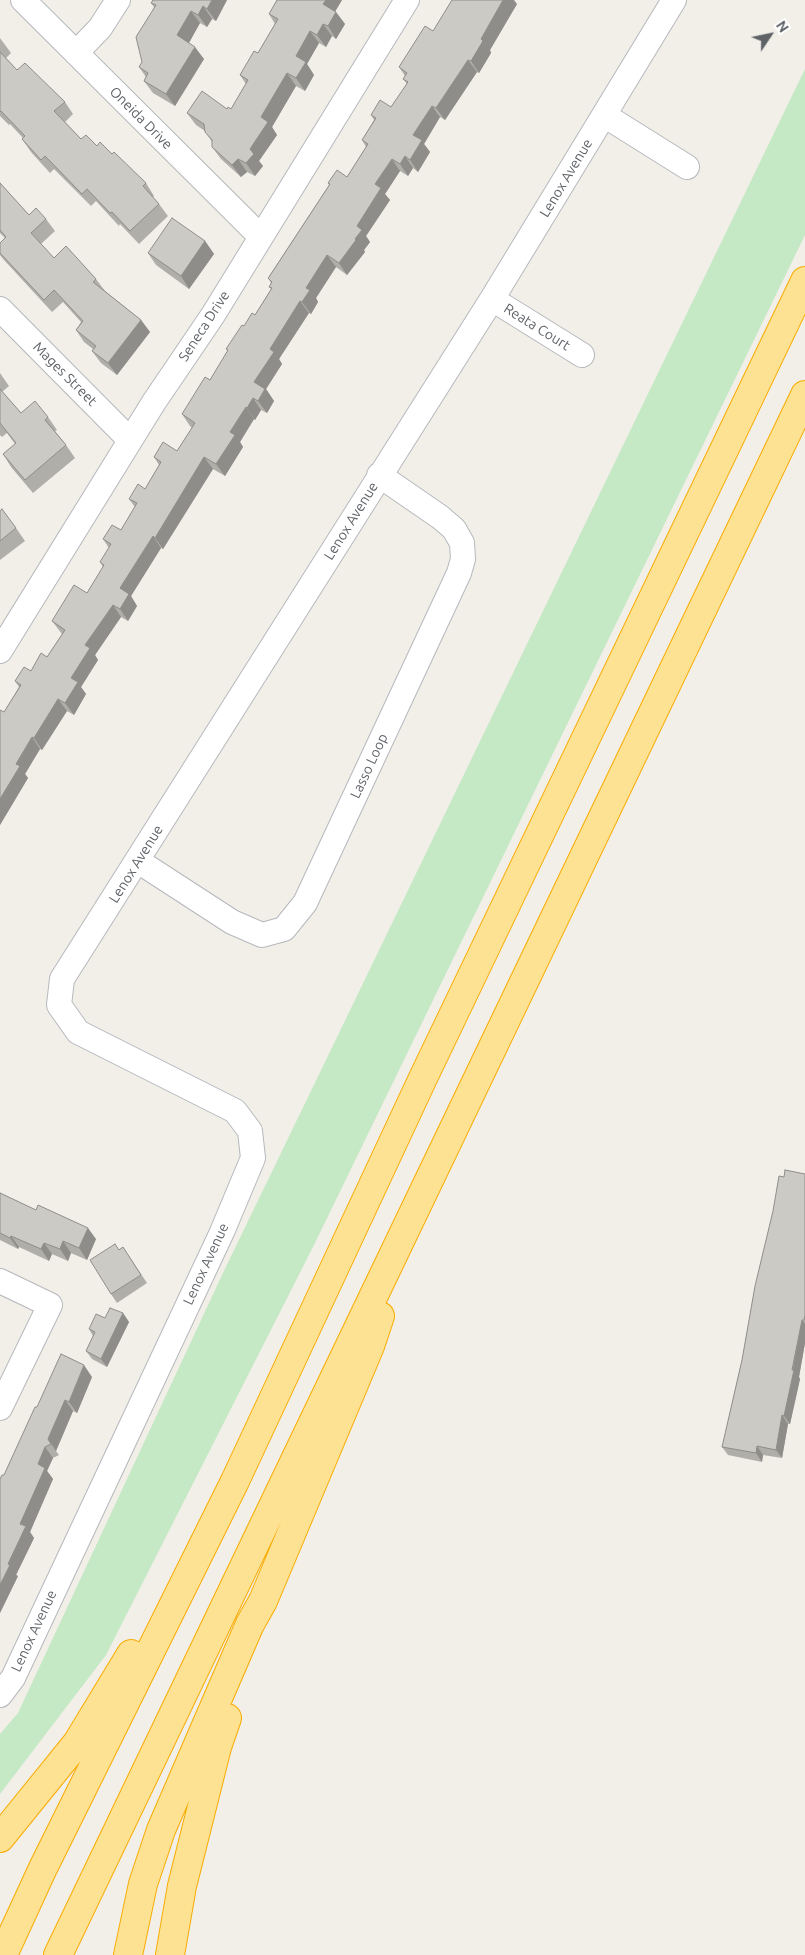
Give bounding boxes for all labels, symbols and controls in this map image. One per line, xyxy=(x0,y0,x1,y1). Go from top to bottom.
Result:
north arrow xyxy=(745,10,795,60)
text: N xyxy=(773,18,792,35)
street label: Oneida Drive xyxy=(106,83,176,153)
street label: Lenox Avenue xyxy=(536,136,596,220)
street label: Seneca Drive xyxy=(175,288,233,364)
street label: Reata Court xyxy=(501,300,573,354)
street label: Mages Street xyxy=(30,339,100,409)
street label: Lenox Avenue xyxy=(320,479,382,563)
street label: Lasso Loop xyxy=(347,731,391,801)
street label: Lenox Avenue xyxy=(105,822,167,906)
street label: Lenox Avenue xyxy=(180,1220,232,1308)
street label: Lenox Avenue xyxy=(8,1587,60,1675)

